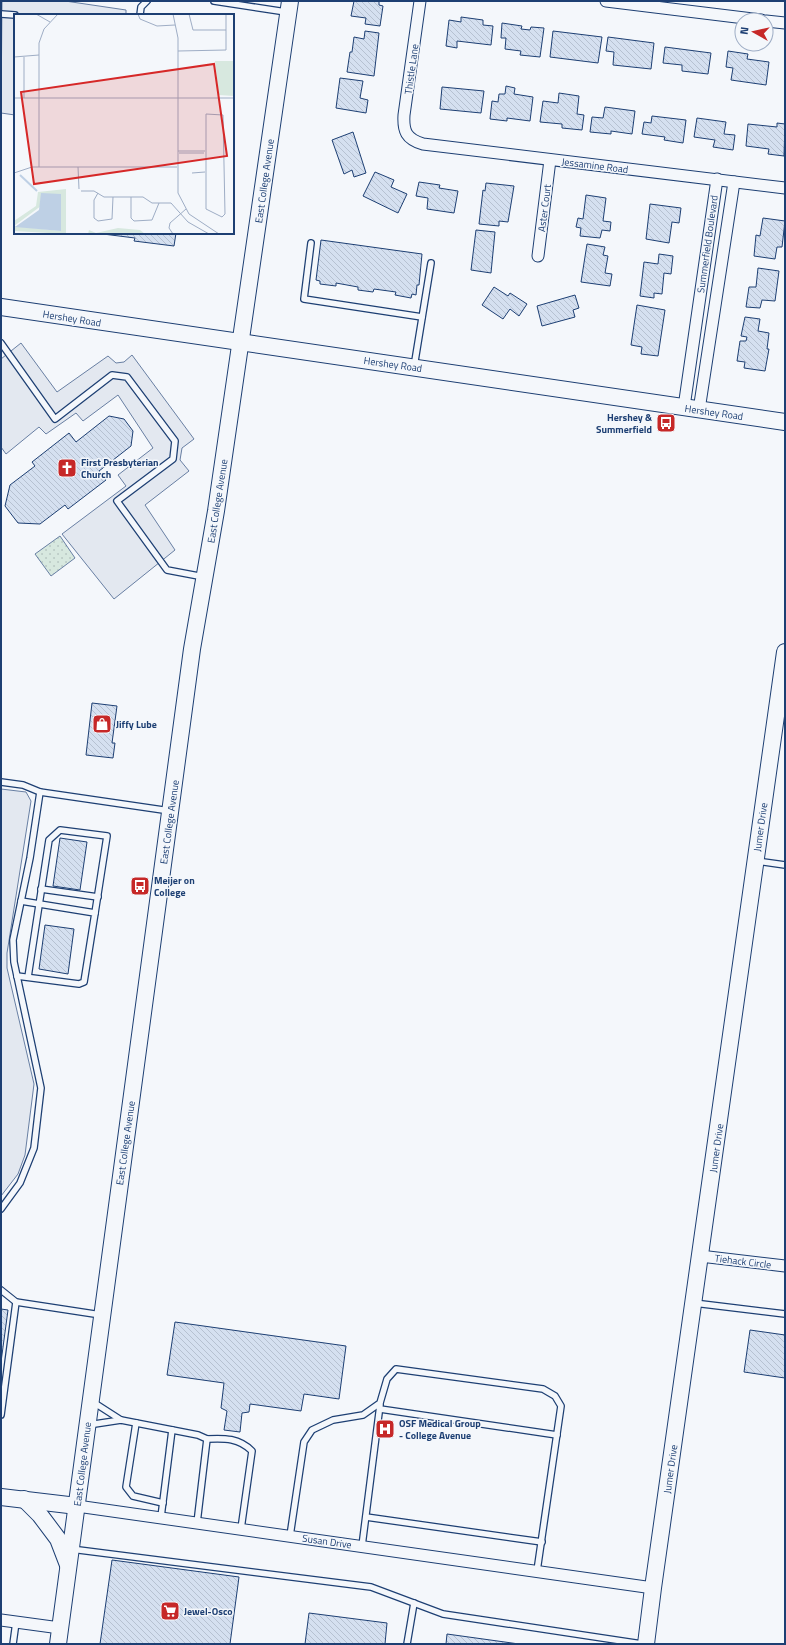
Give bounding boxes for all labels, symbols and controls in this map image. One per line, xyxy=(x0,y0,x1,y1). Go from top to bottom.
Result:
north arrow xyxy=(734,12,774,52)
inset map xyxy=(14,14,234,234)
text: N xyxy=(736,26,753,35)
street label: Thistle Lane xyxy=(401,43,422,95)
street label: East College Avenue xyxy=(251,138,278,224)
street label: Jessamine Road xyxy=(561,154,629,177)
street label: Aster Court xyxy=(534,183,555,233)
street label: Summerfield Boulevard xyxy=(693,194,722,294)
street label: Hershey Road xyxy=(42,306,102,331)
street label: Hershey Road xyxy=(363,353,423,376)
street label: Hershey Road xyxy=(684,401,744,424)
place label: Hershey & Summerfield xyxy=(596,410,652,437)
bus stop icon: Hershey & Summerfield xyxy=(655,412,677,434)
place label: First Presbyterian Church xyxy=(81,455,159,482)
church icon: First Presbyterian Church xyxy=(56,457,78,479)
street label: East College Avenue xyxy=(203,458,232,544)
shop icon: Jiffy Lube xyxy=(91,713,113,735)
place label: Jiffy Lube xyxy=(116,717,157,732)
street label: East College Avenue xyxy=(156,779,183,865)
street label: Jumer Drive xyxy=(750,802,771,852)
place label: Meijer on College xyxy=(154,873,195,900)
bus stop icon: Meijer on College xyxy=(129,875,151,897)
street label: East College Avenue xyxy=(112,1100,139,1186)
street label: Jumer Drive xyxy=(706,1123,727,1173)
street label: Tiehack Circle xyxy=(714,1251,772,1272)
place label: OSF Medical Group - College Avenue xyxy=(399,1416,481,1443)
hospital icon: OSF Medical Group - College Avenue xyxy=(374,1418,396,1440)
street label: East College Avenue xyxy=(70,1421,95,1507)
street label: Jumer Drive xyxy=(660,1444,681,1494)
street label: Susan Drive xyxy=(301,1531,353,1552)
supermarket icon: Jewel-Osco xyxy=(159,1600,181,1622)
place label: Jewel-Osco xyxy=(184,1604,233,1619)

